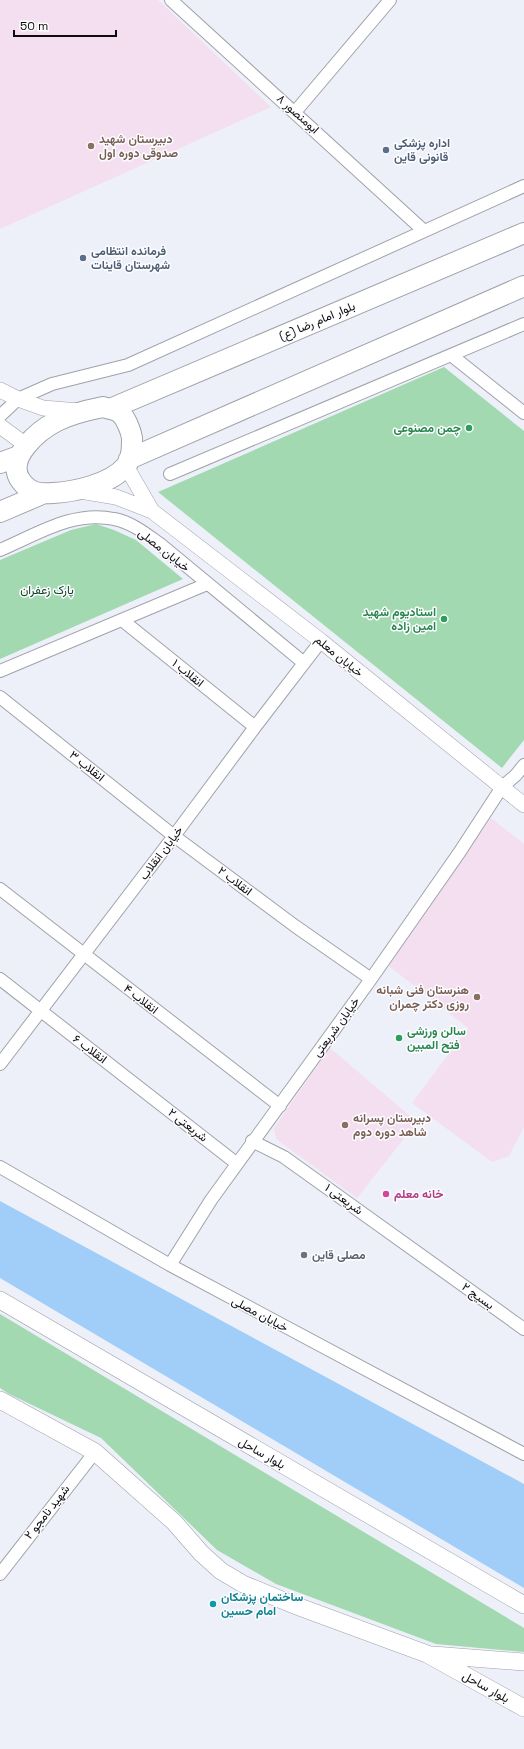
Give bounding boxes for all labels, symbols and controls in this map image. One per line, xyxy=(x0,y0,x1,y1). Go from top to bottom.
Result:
scale bar xyxy=(14,12,116,38)
text: 50 m xyxy=(20,18,48,34)
street label: ابومنصور ۸ xyxy=(273,91,323,137)
place label: دبیرستان شهید صدوقی دوره اول xyxy=(99,131,178,161)
place label: اداره پزشکی قانونی قاین xyxy=(394,135,450,165)
marker: دبیرستان شهید صدوقی دوره اول xyxy=(86,141,96,151)
marker: اداره پزشکی قانونی قاین xyxy=(381,145,391,155)
place label: فرمانده انتظامی شهرستان قاینات xyxy=(91,243,171,273)
marker: فرمانده انتظامی شهرستان قاینات xyxy=(78,253,88,263)
street label: بلوار امام رضا (ع) xyxy=(277,298,358,345)
place label: چمن مصنوعی xyxy=(394,420,461,436)
marker: چمن مصنوعی xyxy=(464,423,474,433)
street label: خیابان مصلی xyxy=(135,525,193,575)
park label: پارک زعفران xyxy=(20,582,74,598)
place label: استادیوم شهید امین زاده xyxy=(363,604,436,634)
marker: استادیوم شهید امین زاده xyxy=(439,614,449,624)
street label: خیابان معلم xyxy=(311,631,367,681)
street label: انقلاب ۱ xyxy=(169,655,207,691)
street label: انقلاب ۳ xyxy=(66,747,108,785)
street label: خیابان انقلاب xyxy=(136,823,186,883)
street label: انقلاب ۲ xyxy=(214,863,256,899)
street label: انقلاب ۴ xyxy=(120,980,162,1018)
place label: هنرستان فنی شبانه روزی دکتر چمران xyxy=(376,982,469,1012)
marker: هنرستان فنی شبانه روزی دکتر چمران xyxy=(472,992,482,1002)
street label: خیابان شریعتی xyxy=(309,994,363,1060)
place label: سالن ورزشی فتح المبین xyxy=(407,1023,466,1053)
street label: انقلاب ۶ xyxy=(70,1031,110,1067)
marker: سالن ورزشی فتح المبین xyxy=(394,1033,404,1043)
street label: شریعتی ۲ xyxy=(165,1104,211,1146)
place label: دبیرستان پسرانه شاهد دوره دوم xyxy=(353,1110,431,1140)
marker: دبیرستان پسرانه شاهد دوره دوم xyxy=(340,1120,350,1130)
street label: شریعتی ۱ xyxy=(322,1180,366,1218)
place label: خانه معلم xyxy=(394,1186,443,1202)
marker: خانه معلم xyxy=(381,1189,391,1199)
place label: مصلی قاین xyxy=(312,1247,366,1263)
marker: مصلی قاین xyxy=(299,1250,309,1260)
street label: بسیج ۲ xyxy=(458,1279,497,1314)
street label: خیابان مصلی xyxy=(229,1292,291,1336)
street label: بلوار ساحل xyxy=(236,1433,288,1473)
street label: شهید نامجو ۲ xyxy=(21,1481,73,1543)
place label: ساختمان پزشکان امام حسین xyxy=(221,1589,304,1619)
marker: ساختمان پزشکان امام حسین xyxy=(208,1599,218,1609)
street label: بلوار ساحل xyxy=(460,1668,512,1706)

